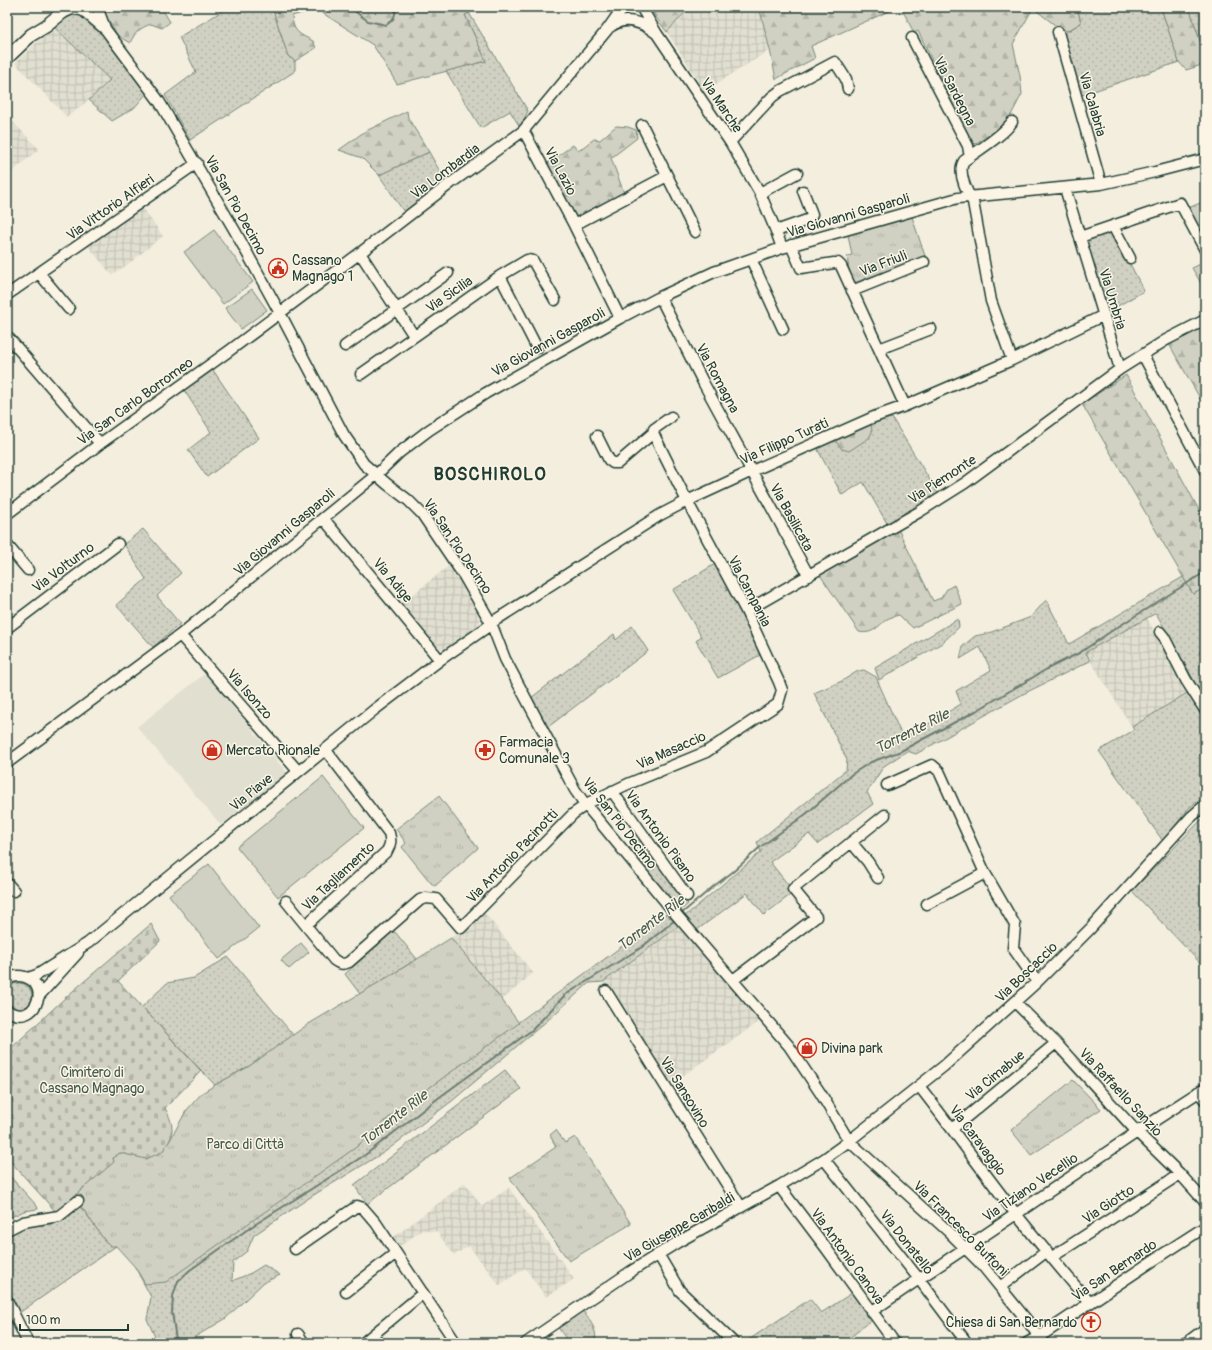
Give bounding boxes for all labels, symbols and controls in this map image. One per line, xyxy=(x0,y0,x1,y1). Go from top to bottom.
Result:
street label: Via Sardegna xyxy=(930,54,979,129)
street label: Via Calabria xyxy=(1075,70,1110,138)
street label: Via Marche xyxy=(697,75,746,136)
street label: Via Lombardia xyxy=(408,140,483,203)
street label: Via Lazio xyxy=(541,144,581,199)
street label: Via San Pio Decimo xyxy=(201,152,270,258)
street label: Via Vittorio Alfieri xyxy=(63,171,158,244)
street label: Via Giovanni Gasparoli xyxy=(785,190,912,241)
street label: Via Friuli xyxy=(857,247,910,280)
place label: Cassano Magnago 1 xyxy=(292,252,353,285)
public building icon: Cassano Magnago 1 xyxy=(267,257,289,279)
street label: Via Umbria xyxy=(1095,267,1130,332)
street label: Via Sicilia xyxy=(423,272,476,317)
street label: Via Giovanni Gasparoli xyxy=(489,304,608,381)
street label: Via Romagna xyxy=(692,341,743,416)
street label: Via San Carlo Borromeo xyxy=(74,353,197,449)
street label: Via Filippo Turati xyxy=(738,414,831,468)
street label: Via Piemonte xyxy=(905,451,980,508)
district label: BOSCHIROLO xyxy=(433,463,547,486)
street label: Via Basilicata xyxy=(766,480,817,554)
street label: Via Giovanni Gasparoli xyxy=(230,485,339,580)
street label: Via San Pio Decimo xyxy=(419,495,496,598)
street label: Via Volturno xyxy=(29,538,98,596)
street label: Via Campania xyxy=(724,553,775,630)
street label: Via Adige xyxy=(369,555,416,606)
street label: Via Isonzo xyxy=(223,666,276,723)
water label: Torrente Rile xyxy=(872,704,954,758)
street label: Via Masaccio xyxy=(634,727,709,773)
place label: Farmacia Comunale 3 xyxy=(499,734,570,767)
shop icon: Mercato Rionale xyxy=(201,739,223,761)
pharmacy icon: Farmacia Comunale 3 xyxy=(474,739,496,761)
place label: Mercato Rionale xyxy=(226,742,320,759)
street label: Via Piave xyxy=(226,770,276,815)
street label: Via San Pio Decimo xyxy=(579,774,661,873)
street label: Via Antonio Pisano xyxy=(622,787,700,886)
street label: Via Antonio Pacinotti xyxy=(463,806,562,907)
street label: Via Tagliamento xyxy=(298,838,379,914)
water label: Torrente Rile xyxy=(614,890,690,956)
street label: Via Boscaccio xyxy=(992,938,1061,1006)
shop icon: Divina park xyxy=(796,1037,818,1059)
place label: Divina park xyxy=(821,1040,883,1057)
street label: Via Raffaello Sanzio xyxy=(1075,1045,1166,1140)
street label: Via Cimabue xyxy=(962,1046,1028,1104)
street label: Via Sansovino xyxy=(656,1054,713,1131)
park label: Cimitero di Cassano Magnago xyxy=(39,1064,145,1097)
water label: Torrente Rile xyxy=(357,1085,433,1151)
street label: Via Caravaggio xyxy=(946,1102,1010,1179)
park label: Parco di Città xyxy=(206,1136,284,1153)
street label: Via Tiziano Vecellio xyxy=(979,1149,1082,1226)
street label: Via Francesco Buffoni xyxy=(909,1177,1012,1280)
street label: Via Giotto xyxy=(1079,1181,1138,1227)
street label: Via Giuseppe Garibaldi xyxy=(621,1189,738,1266)
street label: Via Antonio Canova xyxy=(807,1205,888,1308)
street label: Via Donatello xyxy=(876,1207,937,1278)
street label: Via San Bernardo xyxy=(1069,1235,1160,1305)
scale bar xyxy=(20,1306,128,1332)
church icon: Chiesa di San Bernardo xyxy=(1080,1311,1102,1333)
text: 100 m xyxy=(26,1313,61,1328)
place label: Chiesa di San Bernardo xyxy=(946,1314,1077,1331)

